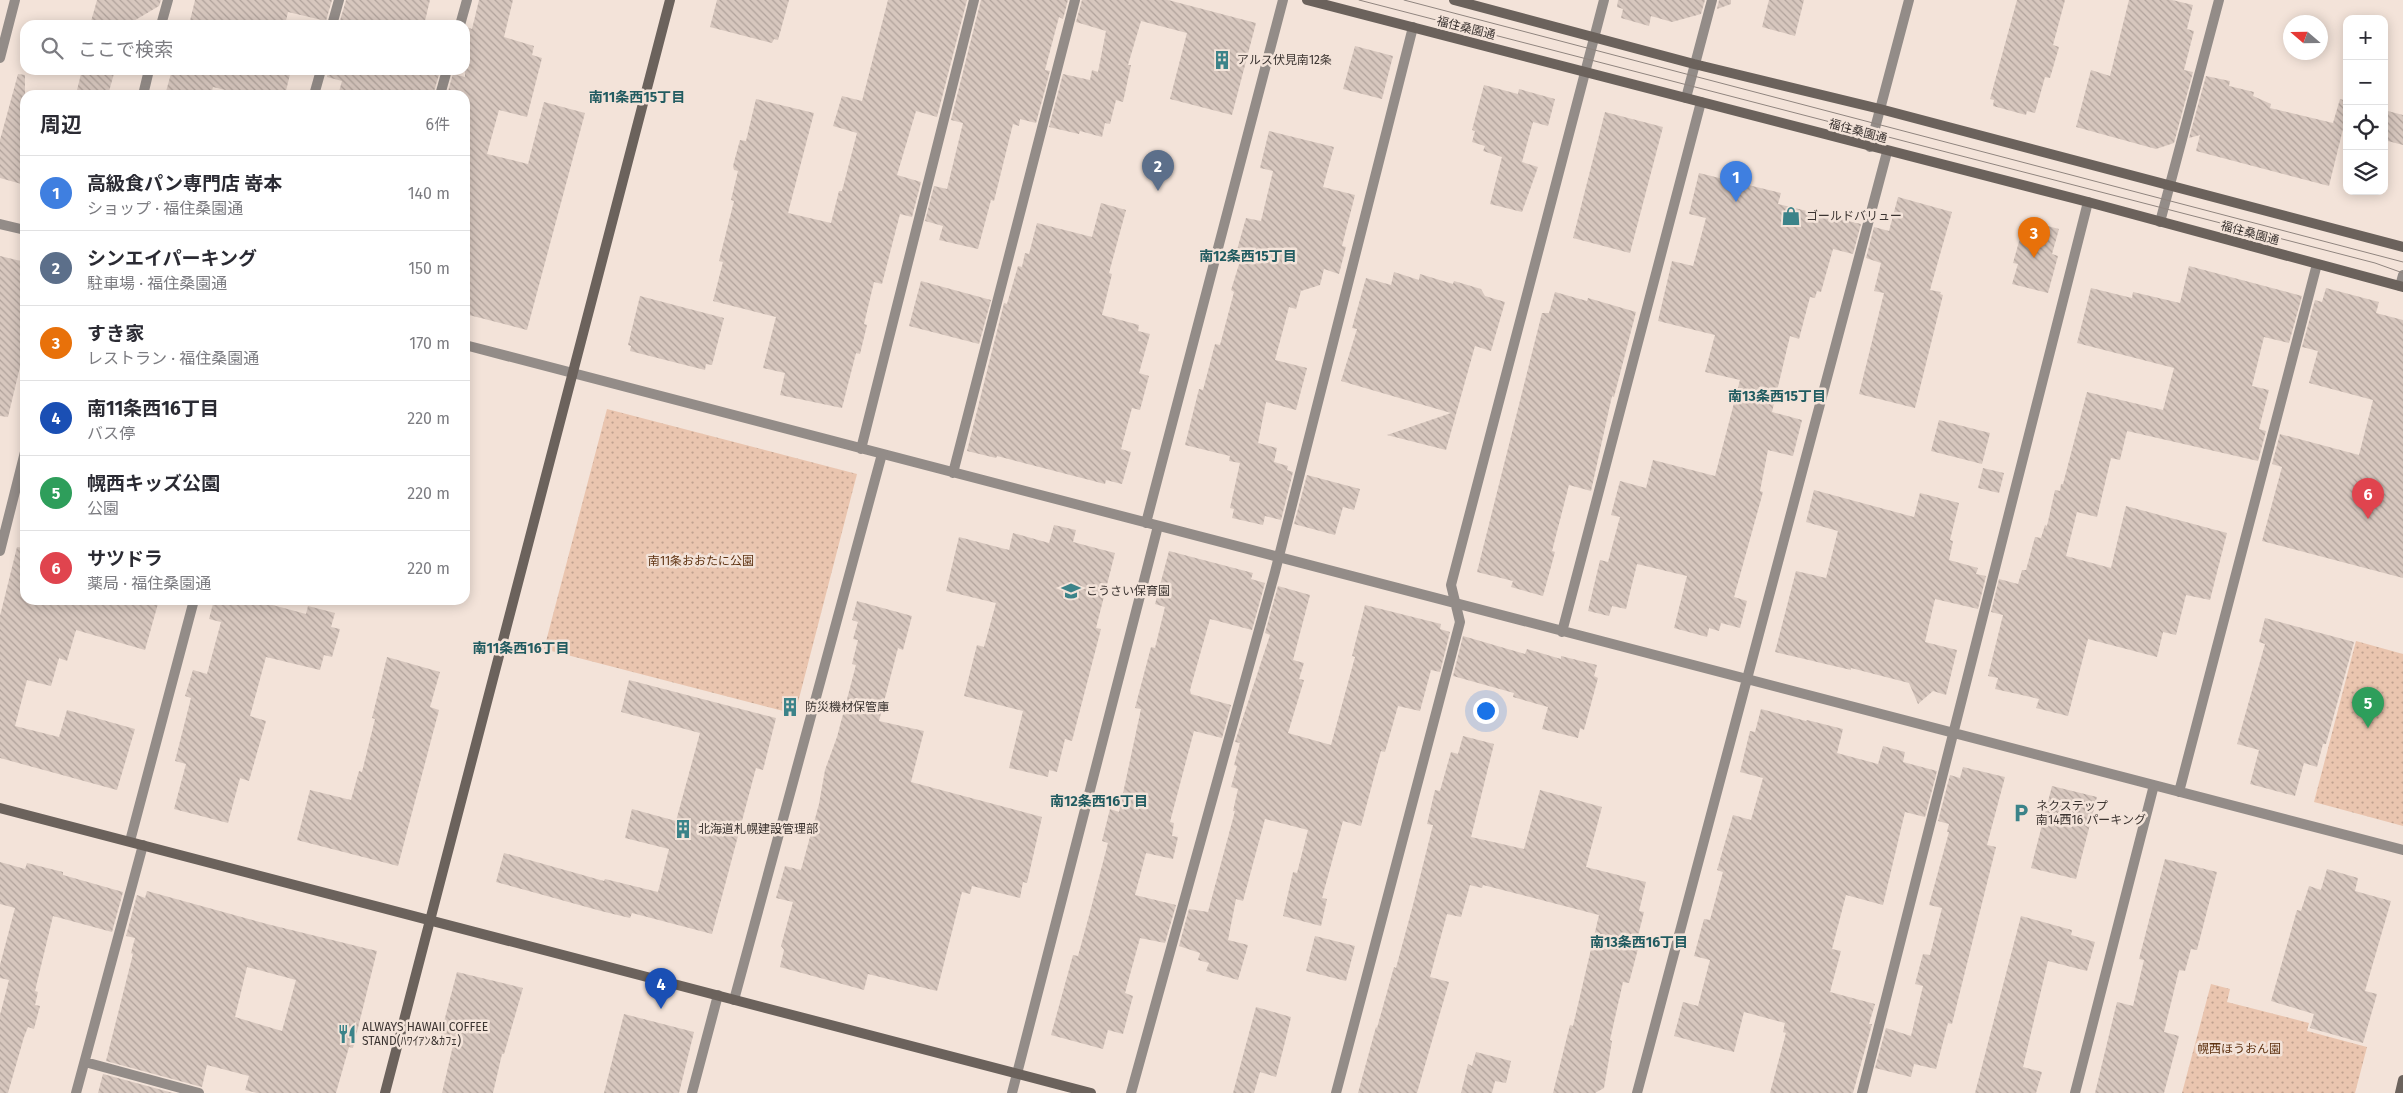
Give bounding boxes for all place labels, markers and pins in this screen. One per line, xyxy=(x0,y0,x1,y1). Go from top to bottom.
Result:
building icon: アルス伏見南12条 xyxy=(1211,49,1233,71)
place label: アルス伏見南12条 xyxy=(1237,53,1332,67)
pin: 2 xyxy=(1142,150,1174,191)
pin: 1 xyxy=(1720,161,1752,202)
shop icon: ゴールドバリュー xyxy=(1780,205,1802,227)
place label: ゴールドバリュー xyxy=(1806,209,1902,223)
pin: 3 xyxy=(2018,217,2050,258)
pin: 6 xyxy=(2352,478,2384,519)
school or university icon: こうさい保育園 xyxy=(1060,580,1082,602)
place label: こうさい保育園 xyxy=(1086,584,1170,598)
pin: 5 xyxy=(2352,687,2384,728)
building icon: 防災機材保管庫 xyxy=(779,696,801,718)
place label: 防災機材保管庫 xyxy=(805,700,889,714)
place label: ネクステップ 南14西16 パーキング xyxy=(2036,799,2146,827)
parking icon: ネクステップ 南14西16 パーキング xyxy=(2010,802,2032,824)
building icon: 北海道札幌建設管理部 xyxy=(672,818,694,840)
place label: 北海道札幌建設管理部 xyxy=(698,822,818,836)
pin: 4 xyxy=(645,968,677,1009)
place label: ALWAYS HAWAII COFFEE STAND(ﾊﾜｲｱﾝ&ｶﾌｪ) xyxy=(362,1020,488,1048)
restaurant icon: ALWAYS HAWAII COFFEE STAND(ﾊﾜｲｱﾝ&ｶﾌｪ) xyxy=(336,1023,358,1045)

